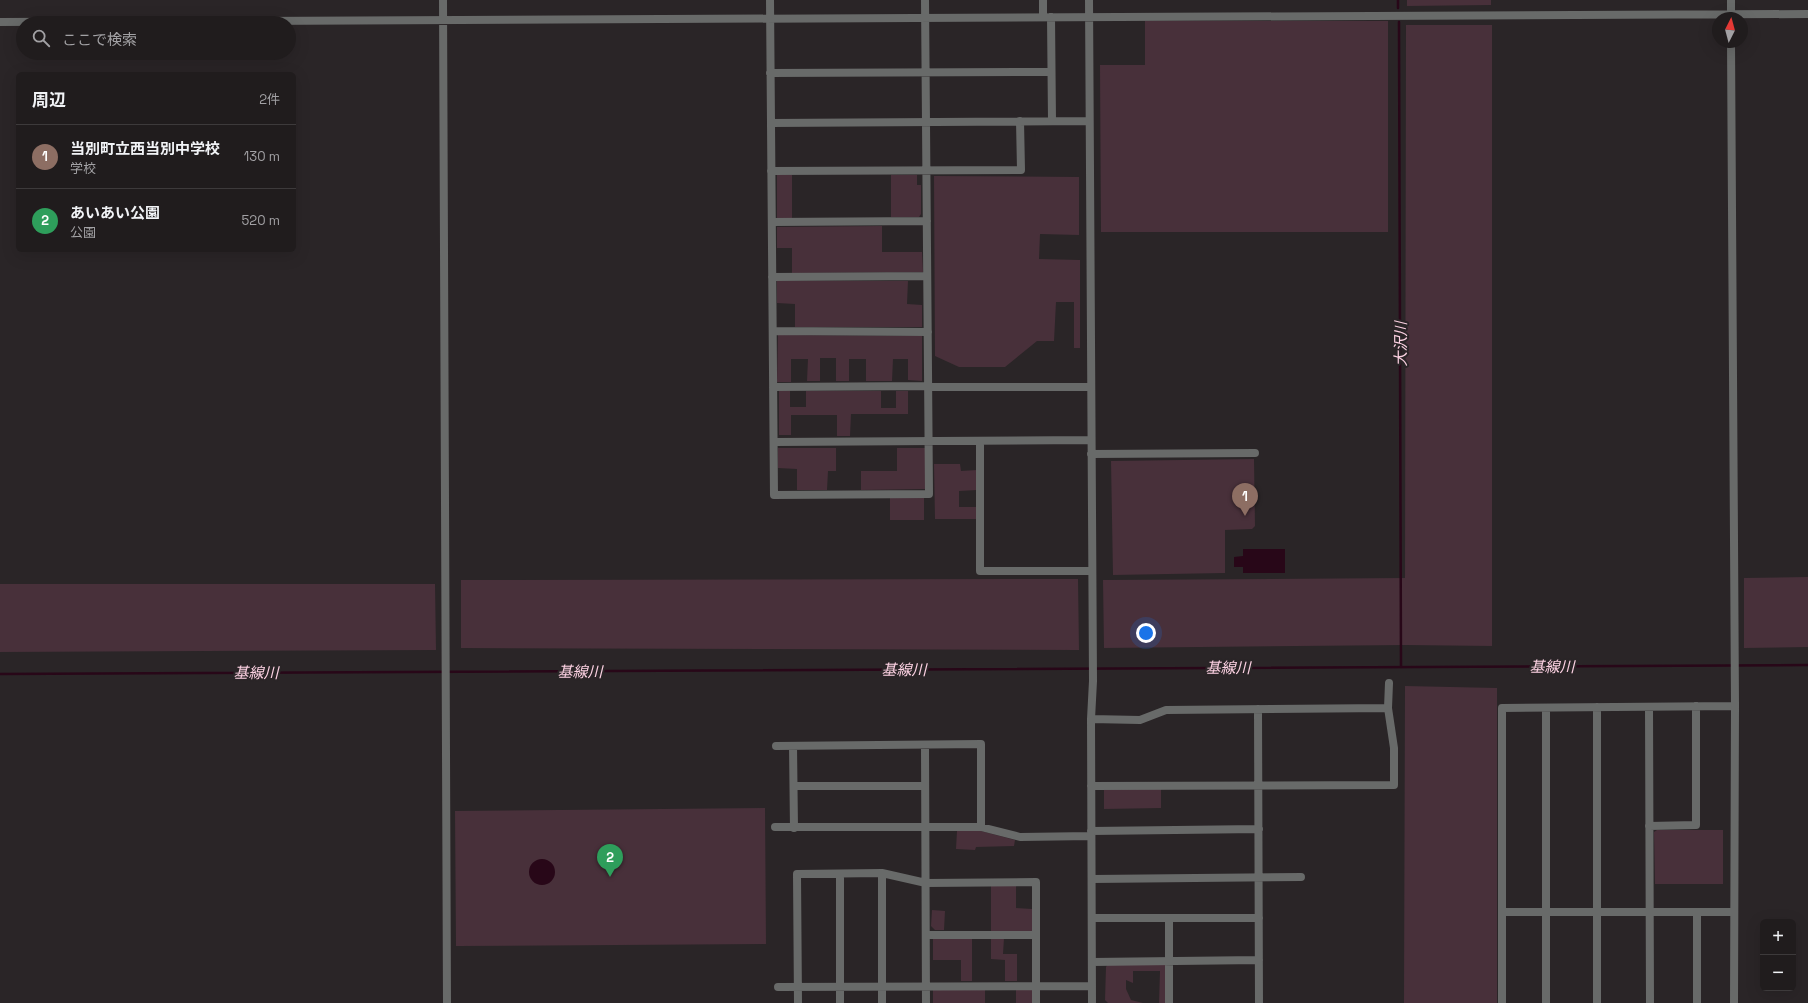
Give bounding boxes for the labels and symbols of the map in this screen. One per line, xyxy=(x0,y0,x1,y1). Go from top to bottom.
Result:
north arrow xyxy=(1712,12,1748,48)
water label: 大沢川 xyxy=(1391,320,1410,367)
pin: 1 xyxy=(1232,483,1258,516)
your location xyxy=(1136,623,1156,643)
water label: 基線川 xyxy=(1529,657,1576,676)
water label: 基線川 xyxy=(1205,658,1252,677)
water label: 基線川 xyxy=(881,660,928,679)
water label: 基線川 xyxy=(557,662,604,681)
water label: 基線川 xyxy=(233,663,280,682)
pin: 2 xyxy=(597,844,623,877)

